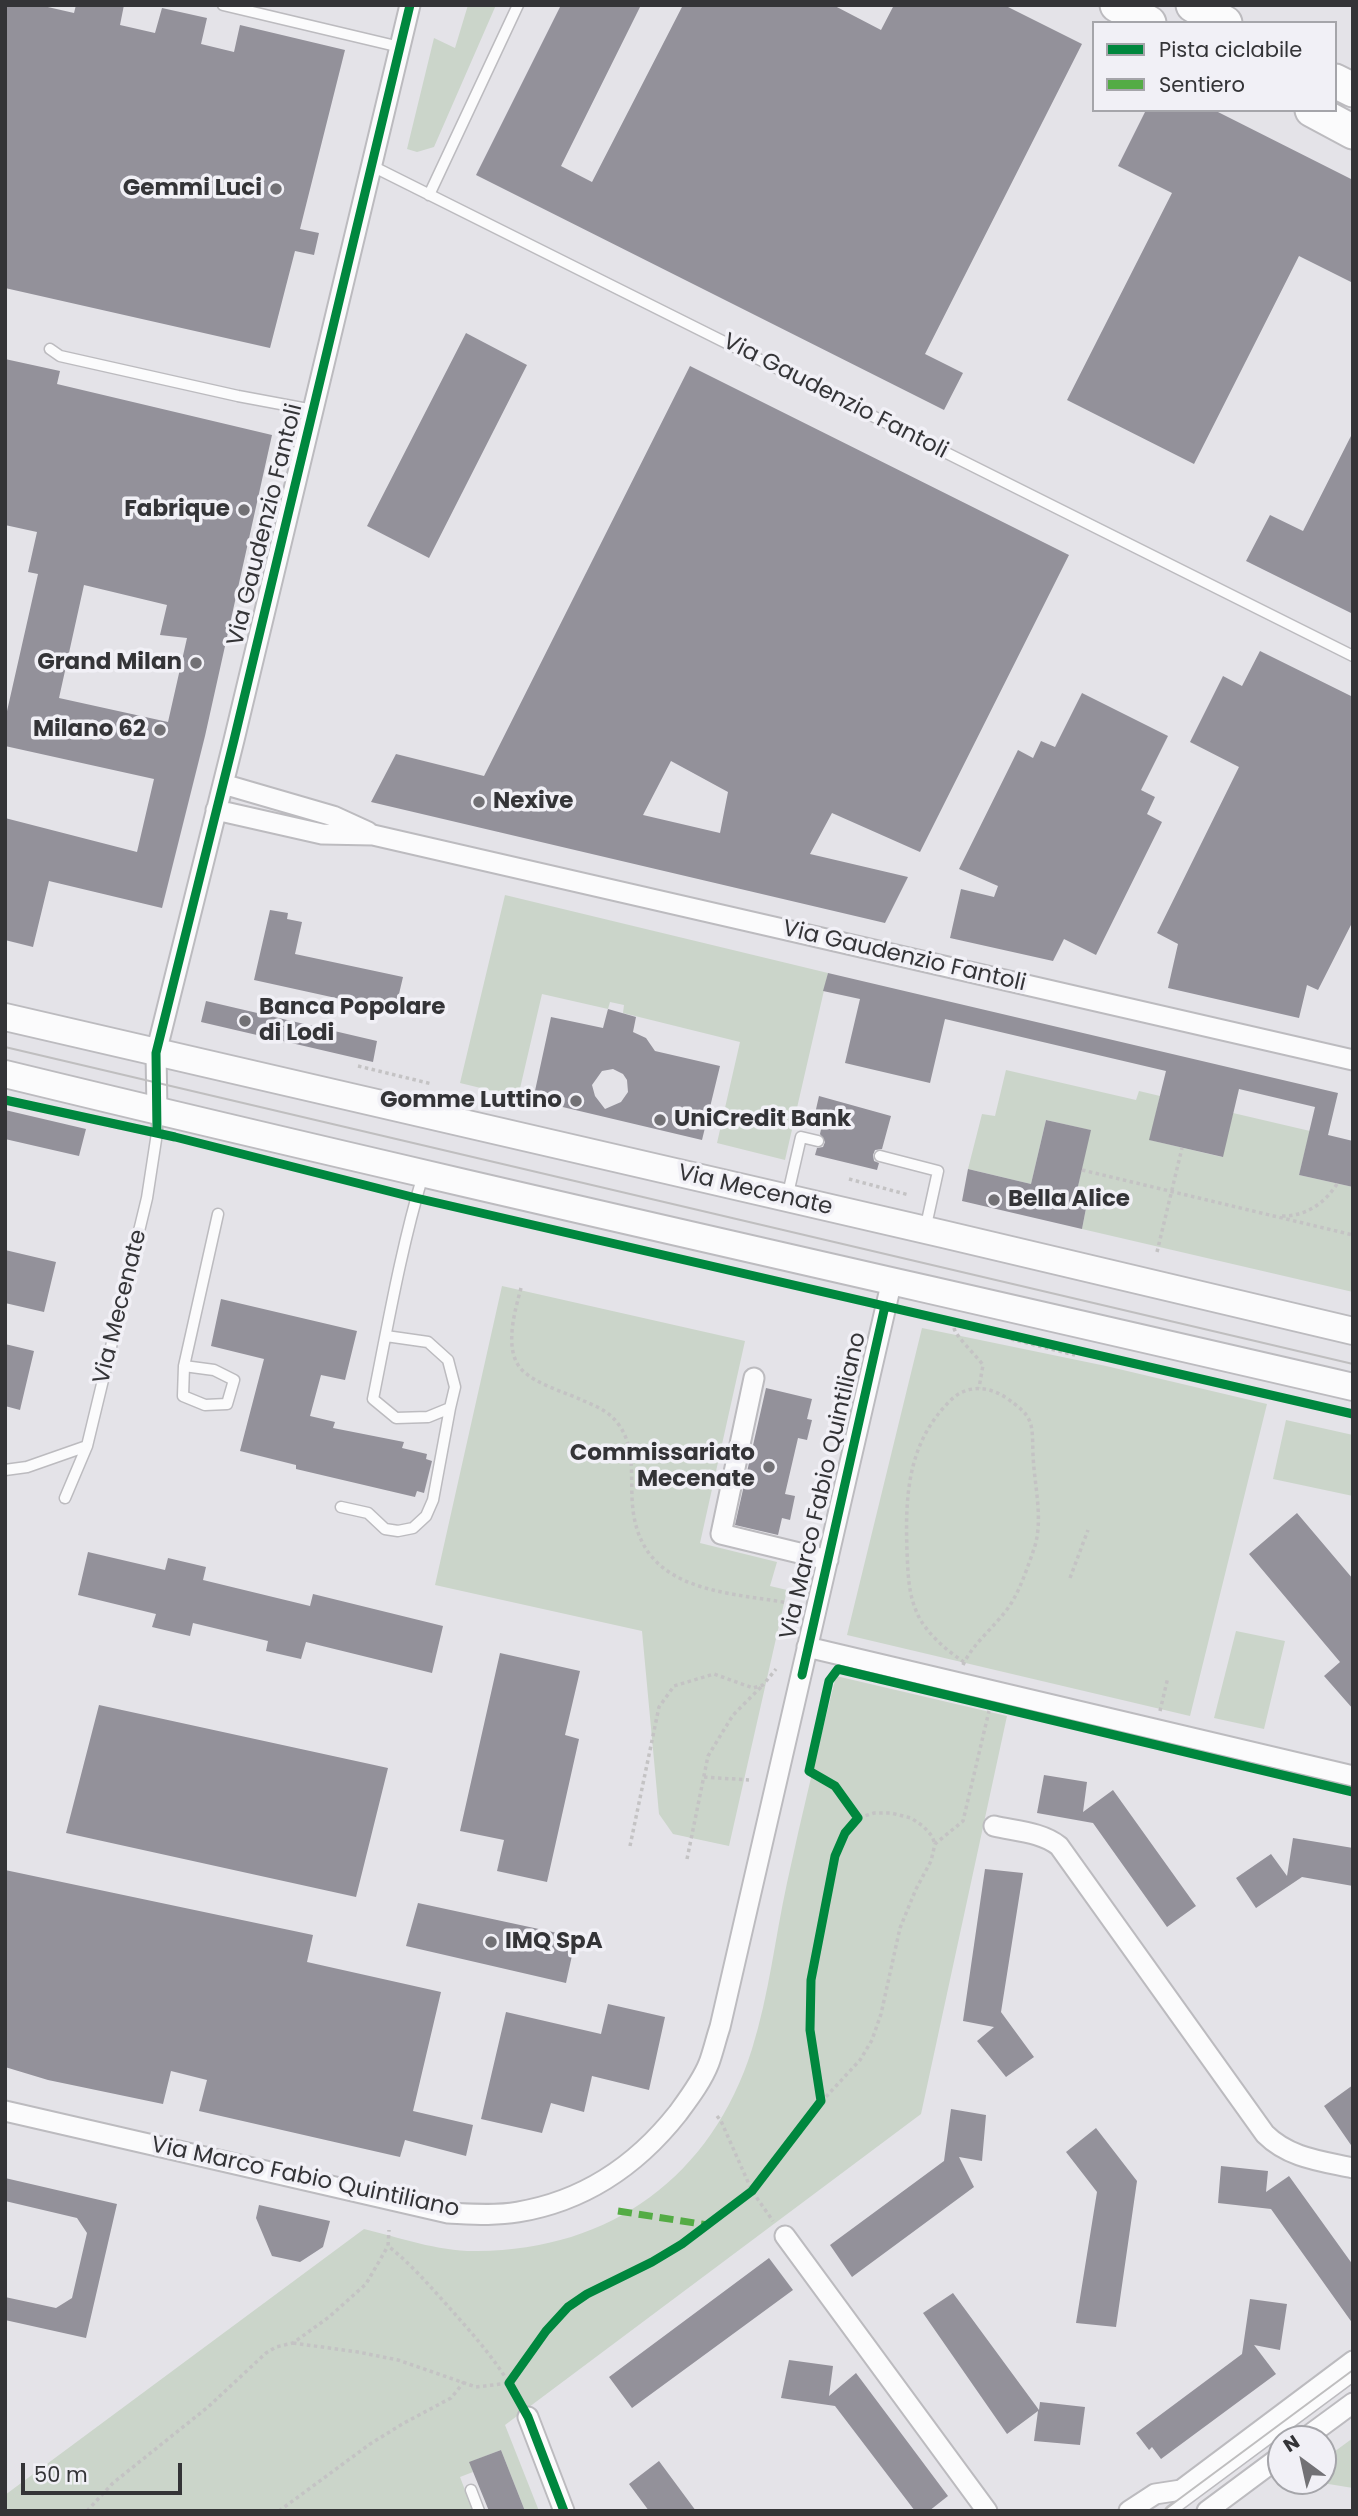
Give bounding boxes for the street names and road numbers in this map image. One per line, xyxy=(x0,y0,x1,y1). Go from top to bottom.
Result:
street label: Via Gaudenzio Fantoli xyxy=(718,328,952,466)
street label: Via Gaudenzio Fantoli xyxy=(223,401,309,649)
street label: Via Gaudenzio Fantoli xyxy=(780,916,1028,998)
street label: Via Mecenate xyxy=(675,1160,835,1222)
street label: Via Mecenate xyxy=(88,1227,154,1387)
street label: Via Marco Fabio Quintiliano xyxy=(775,1330,873,1642)
street label: Via Marco Fabio Quintiliano xyxy=(148,2132,462,2224)

